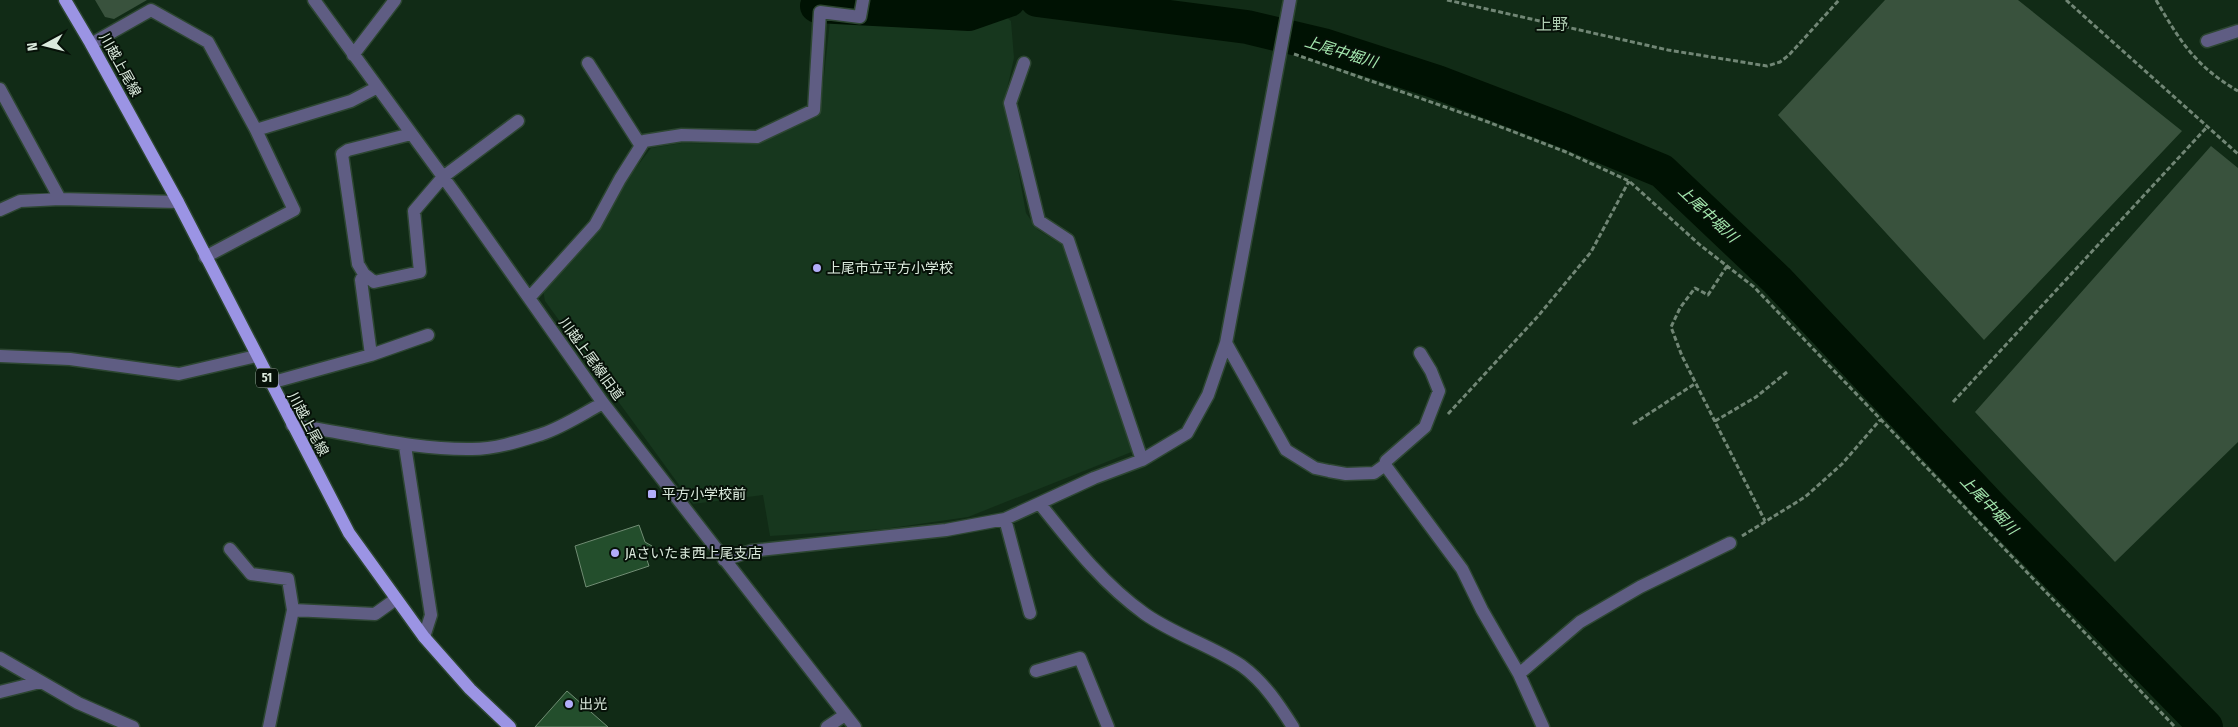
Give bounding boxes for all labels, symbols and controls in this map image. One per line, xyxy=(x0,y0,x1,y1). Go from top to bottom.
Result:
district label: 上野 xyxy=(1536,15,1568,34)
north arrow xyxy=(20,20,70,70)
street label: 川越上尾線 xyxy=(96,30,144,100)
water label: 上尾中堀川 xyxy=(1302,32,1381,72)
text: N xyxy=(24,41,42,52)
water label: 上尾中堀川 xyxy=(1674,182,1743,248)
place label: 上尾市立平方小学校 xyxy=(827,260,953,277)
marker: 上尾市立平方小学校 xyxy=(811,262,823,274)
street label: 川越上尾線旧道 xyxy=(555,314,627,404)
road number: 51 xyxy=(256,368,278,388)
street label: 川越上尾線 xyxy=(284,389,332,459)
water label: 上尾中堀川 xyxy=(1956,472,2023,540)
place label: 平方小学校前 xyxy=(662,486,746,503)
marker: 平方小学校前 xyxy=(646,488,658,500)
place label: JAさいたま西上尾支店 xyxy=(625,545,762,562)
marker: JAさいたま西上尾支店 xyxy=(609,547,621,559)
place label: 出光 xyxy=(579,696,607,713)
marker: 出光 xyxy=(563,698,575,710)

